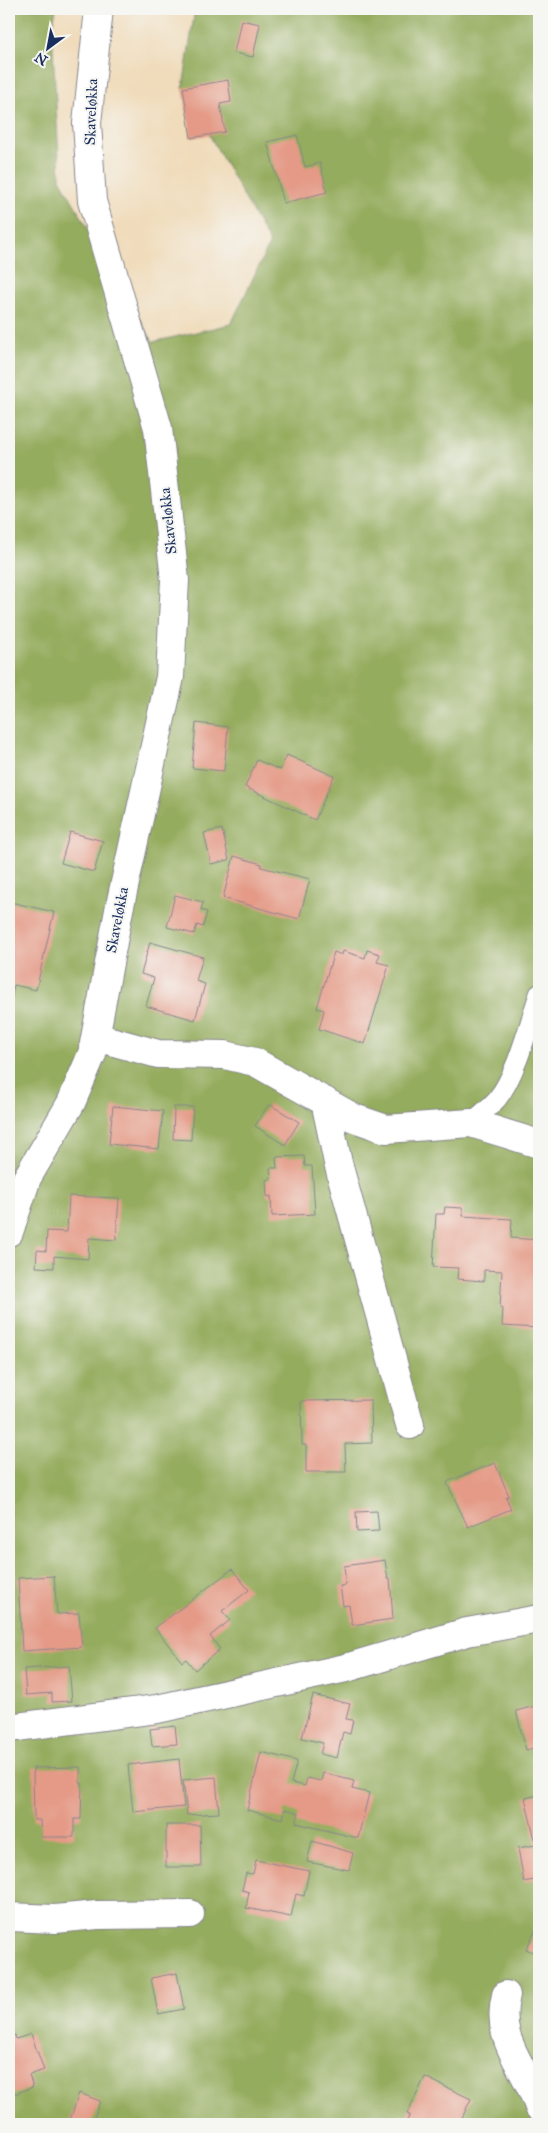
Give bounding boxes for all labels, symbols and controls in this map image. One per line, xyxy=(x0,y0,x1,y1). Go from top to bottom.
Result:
north arrow xyxy=(22,22,72,72)
text: N xyxy=(32,48,51,69)
street label: Skaveløkka xyxy=(81,78,101,146)
street label: Skaveløkka xyxy=(155,486,180,555)
street label: Skaveløkka xyxy=(102,885,132,955)

